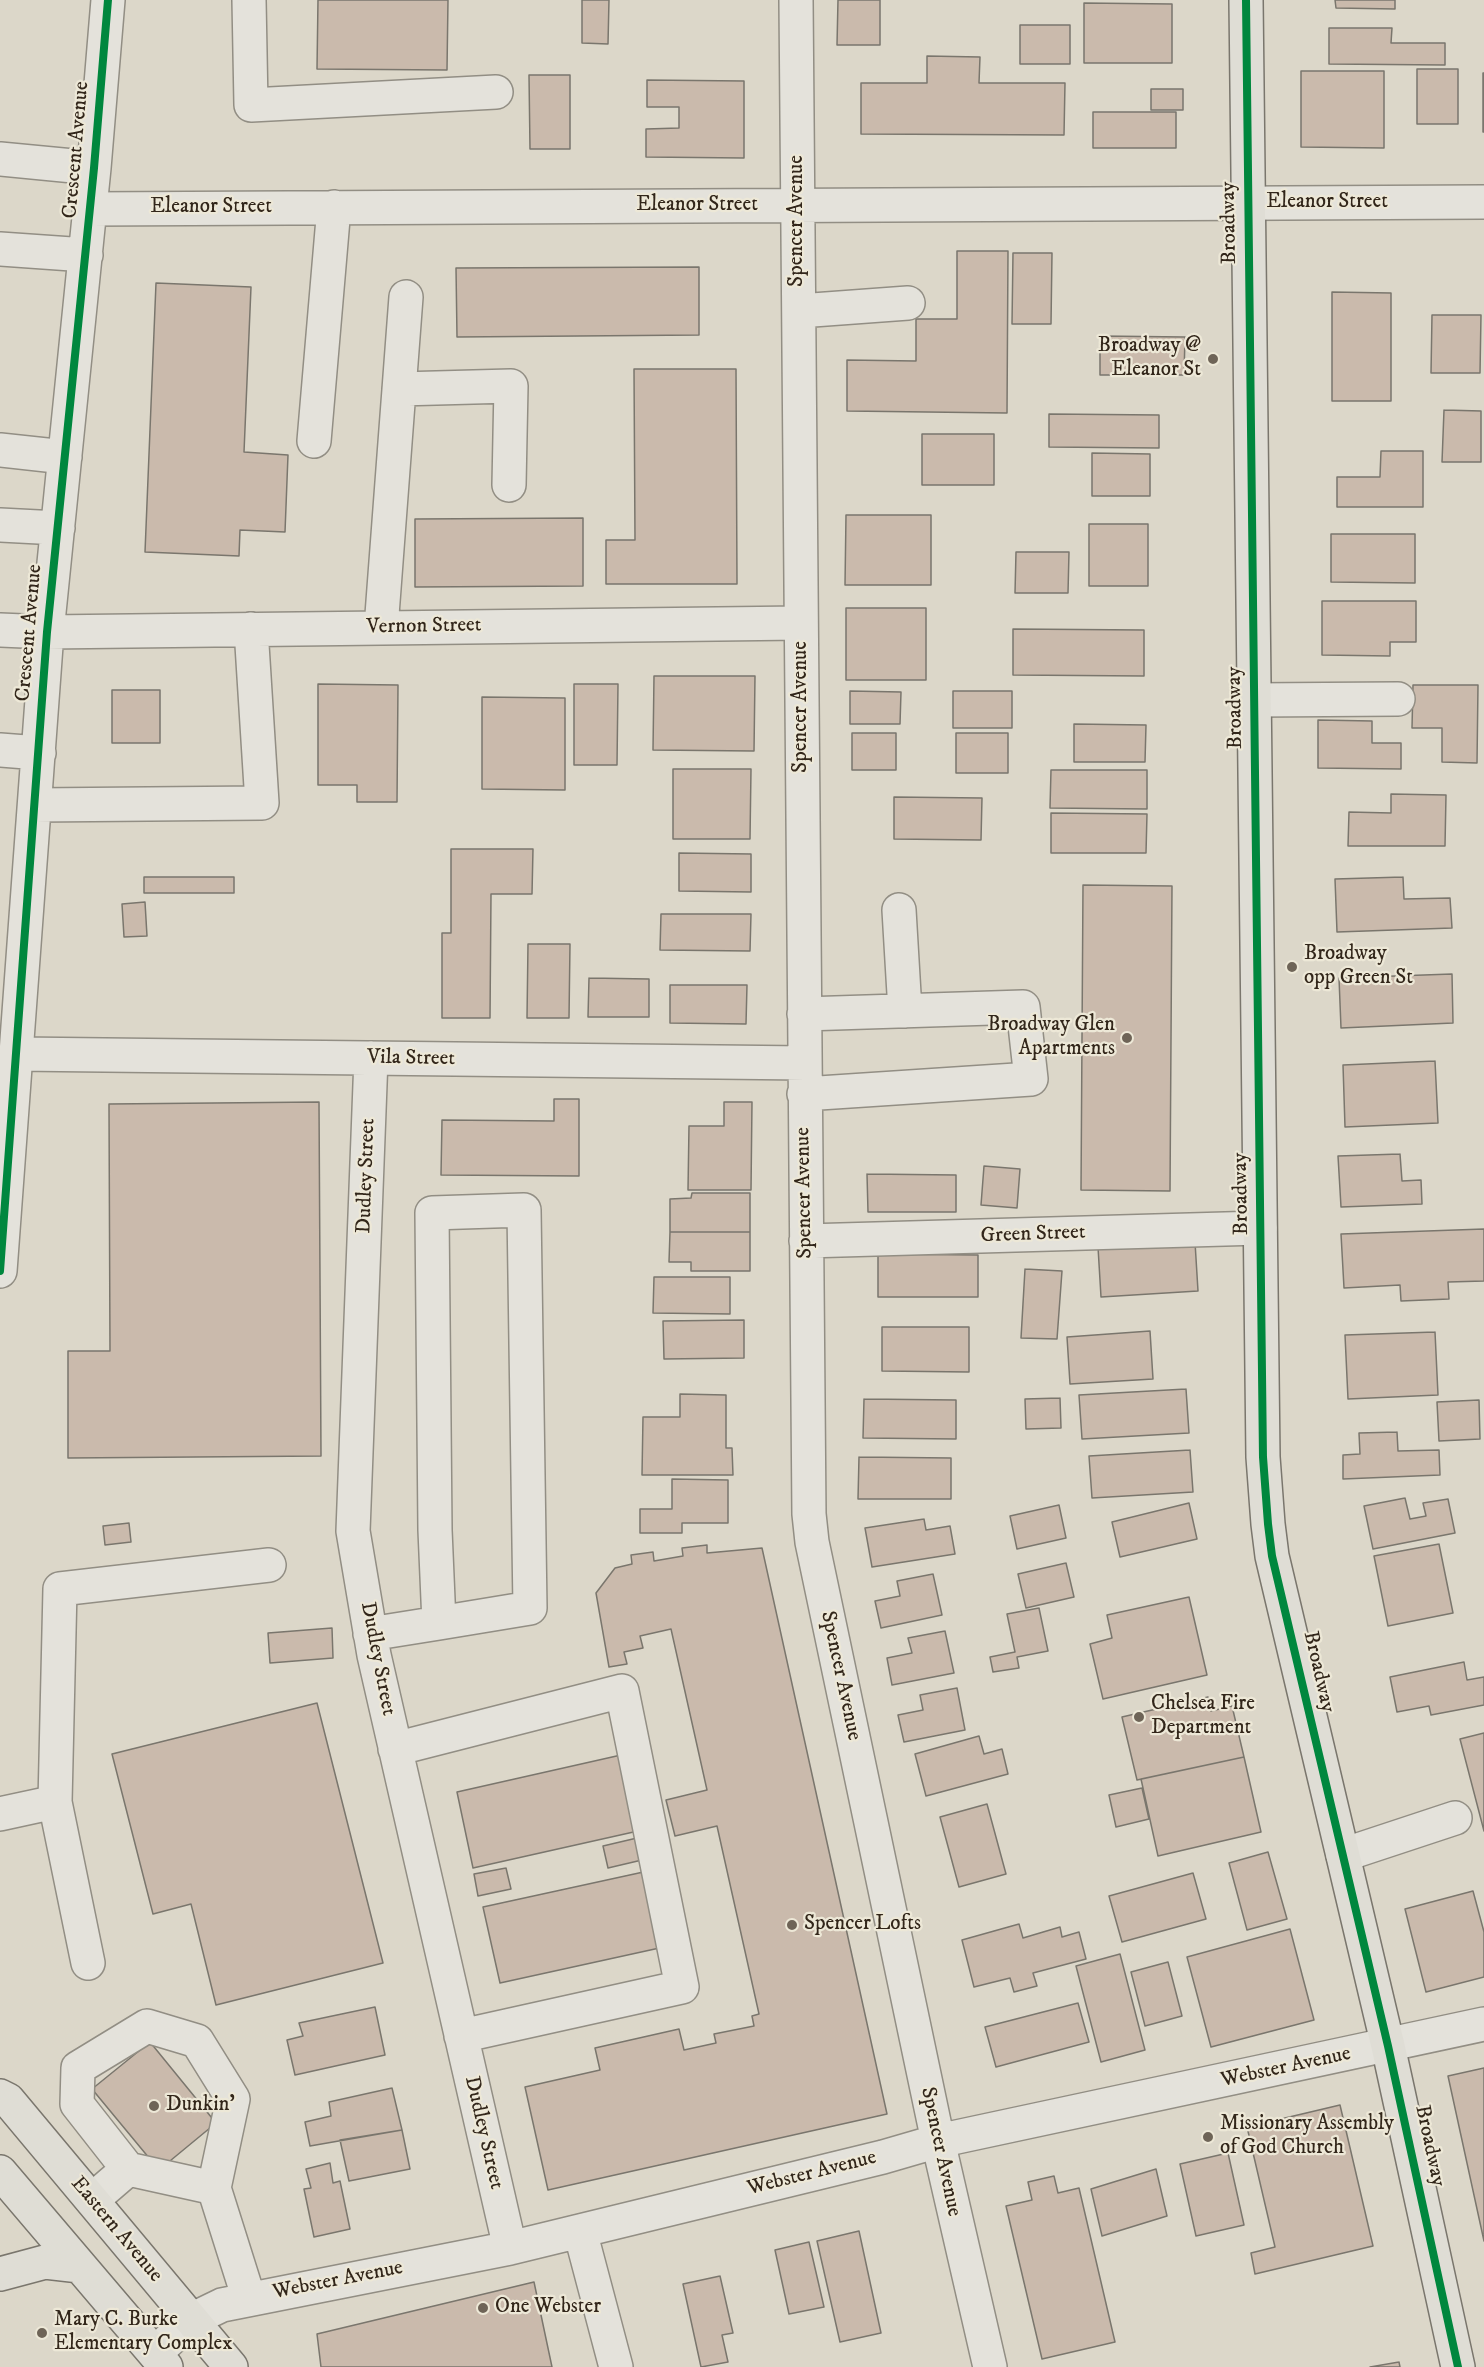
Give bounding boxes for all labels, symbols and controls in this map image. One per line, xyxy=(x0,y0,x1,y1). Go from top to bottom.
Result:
street label: Crescent Avenue xyxy=(58,80,96,220)
street label: Spencer Avenue xyxy=(785,155,811,287)
street label: Broadway xyxy=(1217,181,1243,265)
street label: Eleanor Street xyxy=(1266,190,1388,216)
street label: Eleanor Street xyxy=(636,193,758,219)
street label: Eleanor Street xyxy=(150,195,272,221)
place label: Broadway @ Eleanor St xyxy=(1098,334,1201,384)
marker: Broadway @ Eleanor St xyxy=(1206,352,1220,366)
street label: Crescent Avenue xyxy=(11,563,49,703)
street label: Vernon Street xyxy=(366,613,482,641)
street label: Spencer Avenue xyxy=(789,641,815,773)
street label: Broadway xyxy=(1223,666,1249,750)
place label: Broadway opp Green St xyxy=(1304,942,1413,992)
marker: Broadway opp Green St xyxy=(1285,960,1299,974)
place label: Broadway Glen Apartments xyxy=(987,1013,1115,1063)
marker: Broadway Glen Apartments xyxy=(1120,1031,1134,1045)
street label: Vila Street xyxy=(367,1046,455,1072)
street label: Dudley Street xyxy=(352,1118,382,1234)
street label: Spencer Avenue xyxy=(791,1127,819,1259)
street label: Broadway xyxy=(1229,1152,1255,1236)
street label: Green Street xyxy=(980,1221,1086,1249)
street label: Dudley Street xyxy=(354,1600,400,1718)
street label: Spencer Avenue xyxy=(814,1609,866,1743)
street label: Broadway xyxy=(1296,1629,1340,1715)
place label: Chelsea Fire Department xyxy=(1151,1692,1255,1742)
marker: Chelsea Fire Department xyxy=(1132,1710,1146,1724)
place label: Spencer Lofts xyxy=(804,1912,921,1938)
marker: Spencer Lofts xyxy=(785,1918,799,1932)
street label: Webster Avenue xyxy=(1219,2042,1353,2094)
street label: Dudley Street xyxy=(458,2074,508,2192)
street label: Spencer Avenue xyxy=(914,2085,966,2219)
place label: Dunkin' xyxy=(166,2093,235,2119)
marker: Dunkin' xyxy=(147,2099,161,2113)
street label: Broadway xyxy=(1408,2103,1450,2189)
place label: Missionary Assembly of God Church xyxy=(1220,2112,1394,2162)
marker: Missionary Assembly of God Church xyxy=(1201,2130,1215,2144)
street label: Webster Avenue xyxy=(745,2146,879,2202)
street label: Eastern Avenue xyxy=(65,2172,167,2288)
street label: Webster Avenue xyxy=(271,2256,405,2306)
place label: One Webster xyxy=(495,2295,601,2321)
marker: One Webster xyxy=(476,2301,490,2315)
place label: Mary C. Burke Elementary Complex xyxy=(54,2308,233,2358)
marker: Mary C. Burke Elementary Complex xyxy=(35,2326,49,2340)

